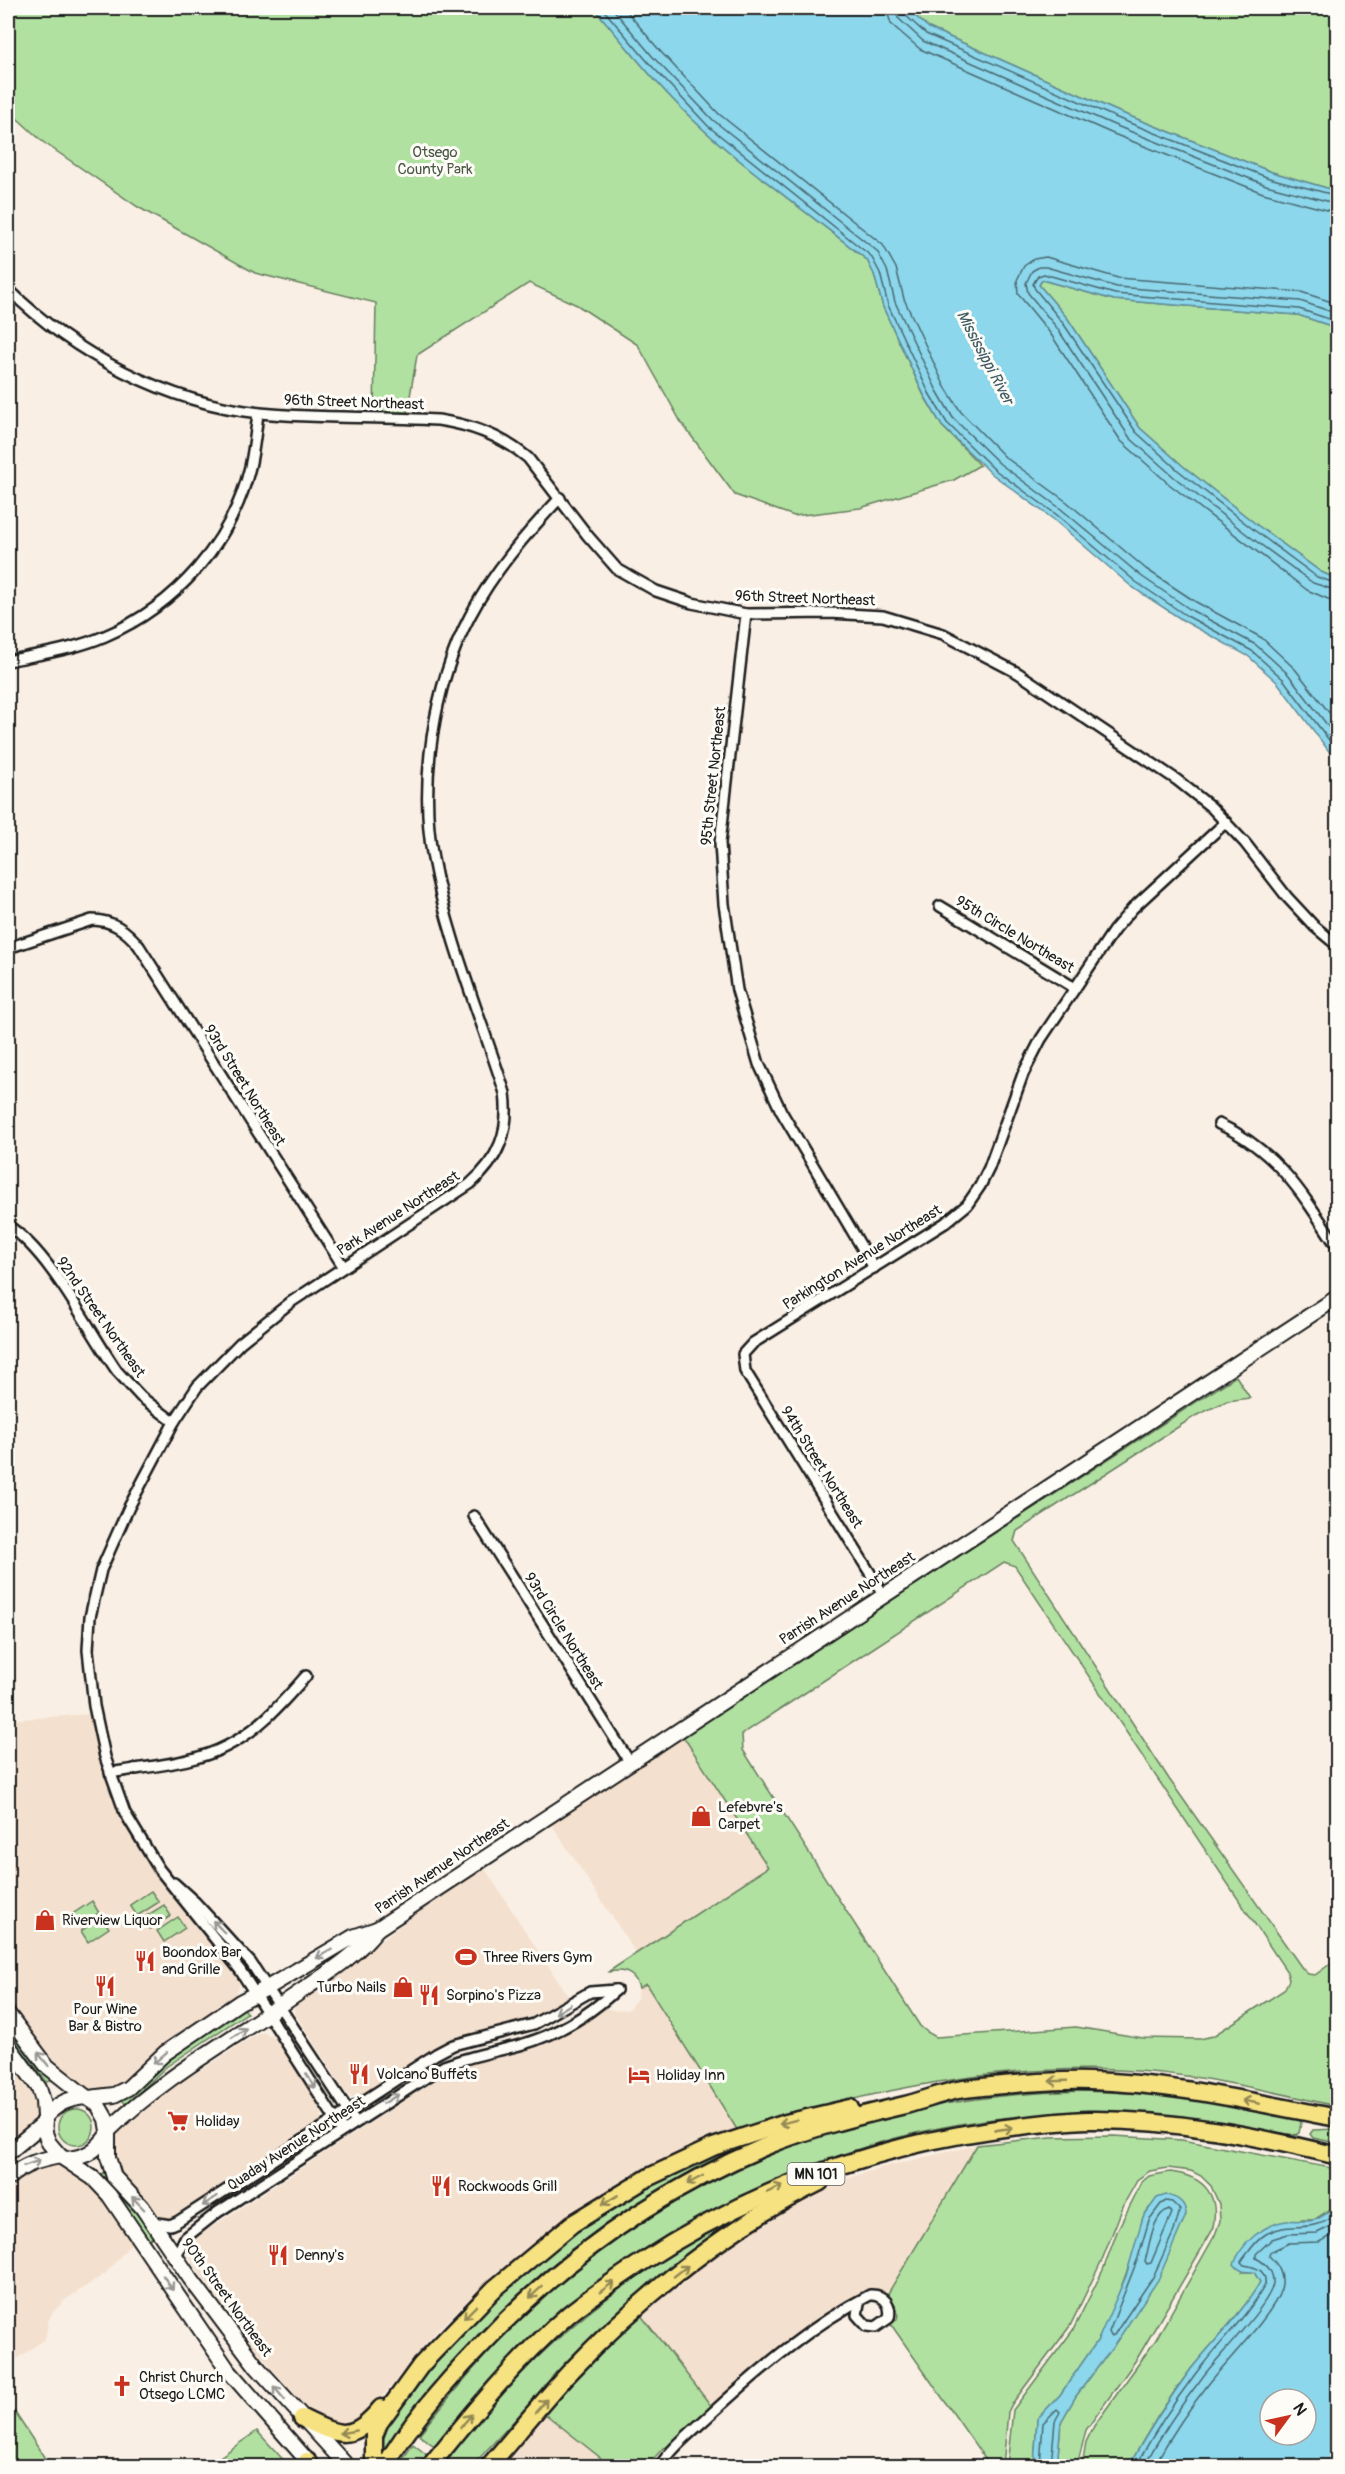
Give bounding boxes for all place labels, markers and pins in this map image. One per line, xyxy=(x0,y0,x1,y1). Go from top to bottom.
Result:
place label: Lefebvre's Carpet xyxy=(718,1798,783,1834)
shop icon: Lefebvre's Carpet xyxy=(689,1804,713,1828)
shop icon: Riverview Liquor xyxy=(33,1908,57,1932)
place label: Riverview Liquor xyxy=(62,1911,163,1930)
place label: Boondox Bar and Grille xyxy=(162,1943,242,1979)
sports icon: Three Rivers Gym xyxy=(454,1945,478,1969)
place label: Three Rivers Gym xyxy=(483,1948,592,1967)
restaurant icon: Boondox Bar and Grille xyxy=(133,1949,157,1973)
restaurant icon: Pour Wine Bar & Bistro xyxy=(93,1974,117,1998)
shop icon: Turbo Nails xyxy=(391,1975,415,1999)
place label: Turbo Nails xyxy=(316,1978,386,1997)
restaurant icon: Sorpino's Pizza xyxy=(417,1983,441,2007)
place label: Sorpino's Pizza xyxy=(446,1986,541,2005)
place label: Pour Wine Bar & Bistro xyxy=(68,2000,142,2036)
restaurant icon: Volcano Buffets xyxy=(347,2062,371,2086)
hotel icon: Holiday Inn xyxy=(627,2063,651,2087)
place label: Volcano Buffets xyxy=(376,2065,477,2084)
place label: Holiday Inn xyxy=(656,2066,725,2085)
supermarket icon: Holiday xyxy=(166,2109,190,2133)
place label: Holiday xyxy=(195,2112,240,2131)
restaurant icon: Rockwoods Grill xyxy=(429,2174,453,2198)
place label: Rockwoods Grill xyxy=(458,2177,557,2196)
restaurant icon: Denny's xyxy=(266,2243,290,2267)
place label: Denny's xyxy=(295,2246,344,2265)
place label: Christ Church Otsego LCMC xyxy=(139,2368,225,2404)
church icon: Christ Church Otsego LCMC xyxy=(110,2374,134,2398)

